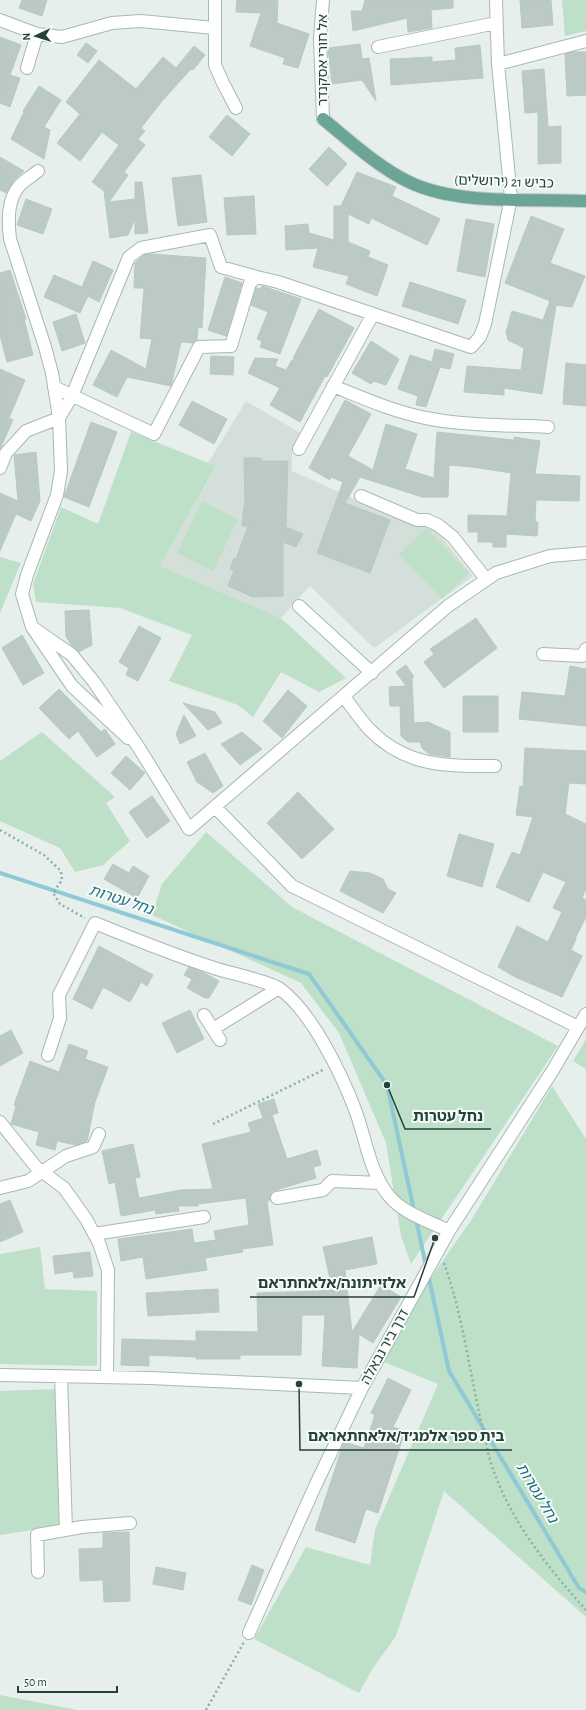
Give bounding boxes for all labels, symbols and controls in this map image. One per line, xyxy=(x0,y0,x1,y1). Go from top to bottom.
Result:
street label: אל חורי אסקנדר xyxy=(316,14,330,106)
north arrow xyxy=(16,16,56,56)
text: N xyxy=(21,32,32,41)
street label: כביש 21 (ירושלים) xyxy=(454,173,554,191)
water label: נחל עטרות xyxy=(87,883,156,918)
callout: נחל עטרות xyxy=(405,1102,491,1129)
text: נחל עטרות xyxy=(413,1109,483,1124)
callout: אלזייתונה/אלאחתראם xyxy=(250,1270,414,1297)
text: אלזייתונה/אלאחתראם xyxy=(258,1276,406,1291)
street label: דרך ביר נבאלה xyxy=(359,1307,412,1387)
callout: בית ספר אלמג׳ד/אלאחתאראם xyxy=(300,1423,512,1450)
text: בית ספר אלמג׳ד/אלאחתאראם xyxy=(308,1429,504,1444)
water label: נחל עטרות xyxy=(513,1461,561,1526)
scale bar xyxy=(18,1668,117,1694)
text: 50 m xyxy=(24,1676,47,1688)

